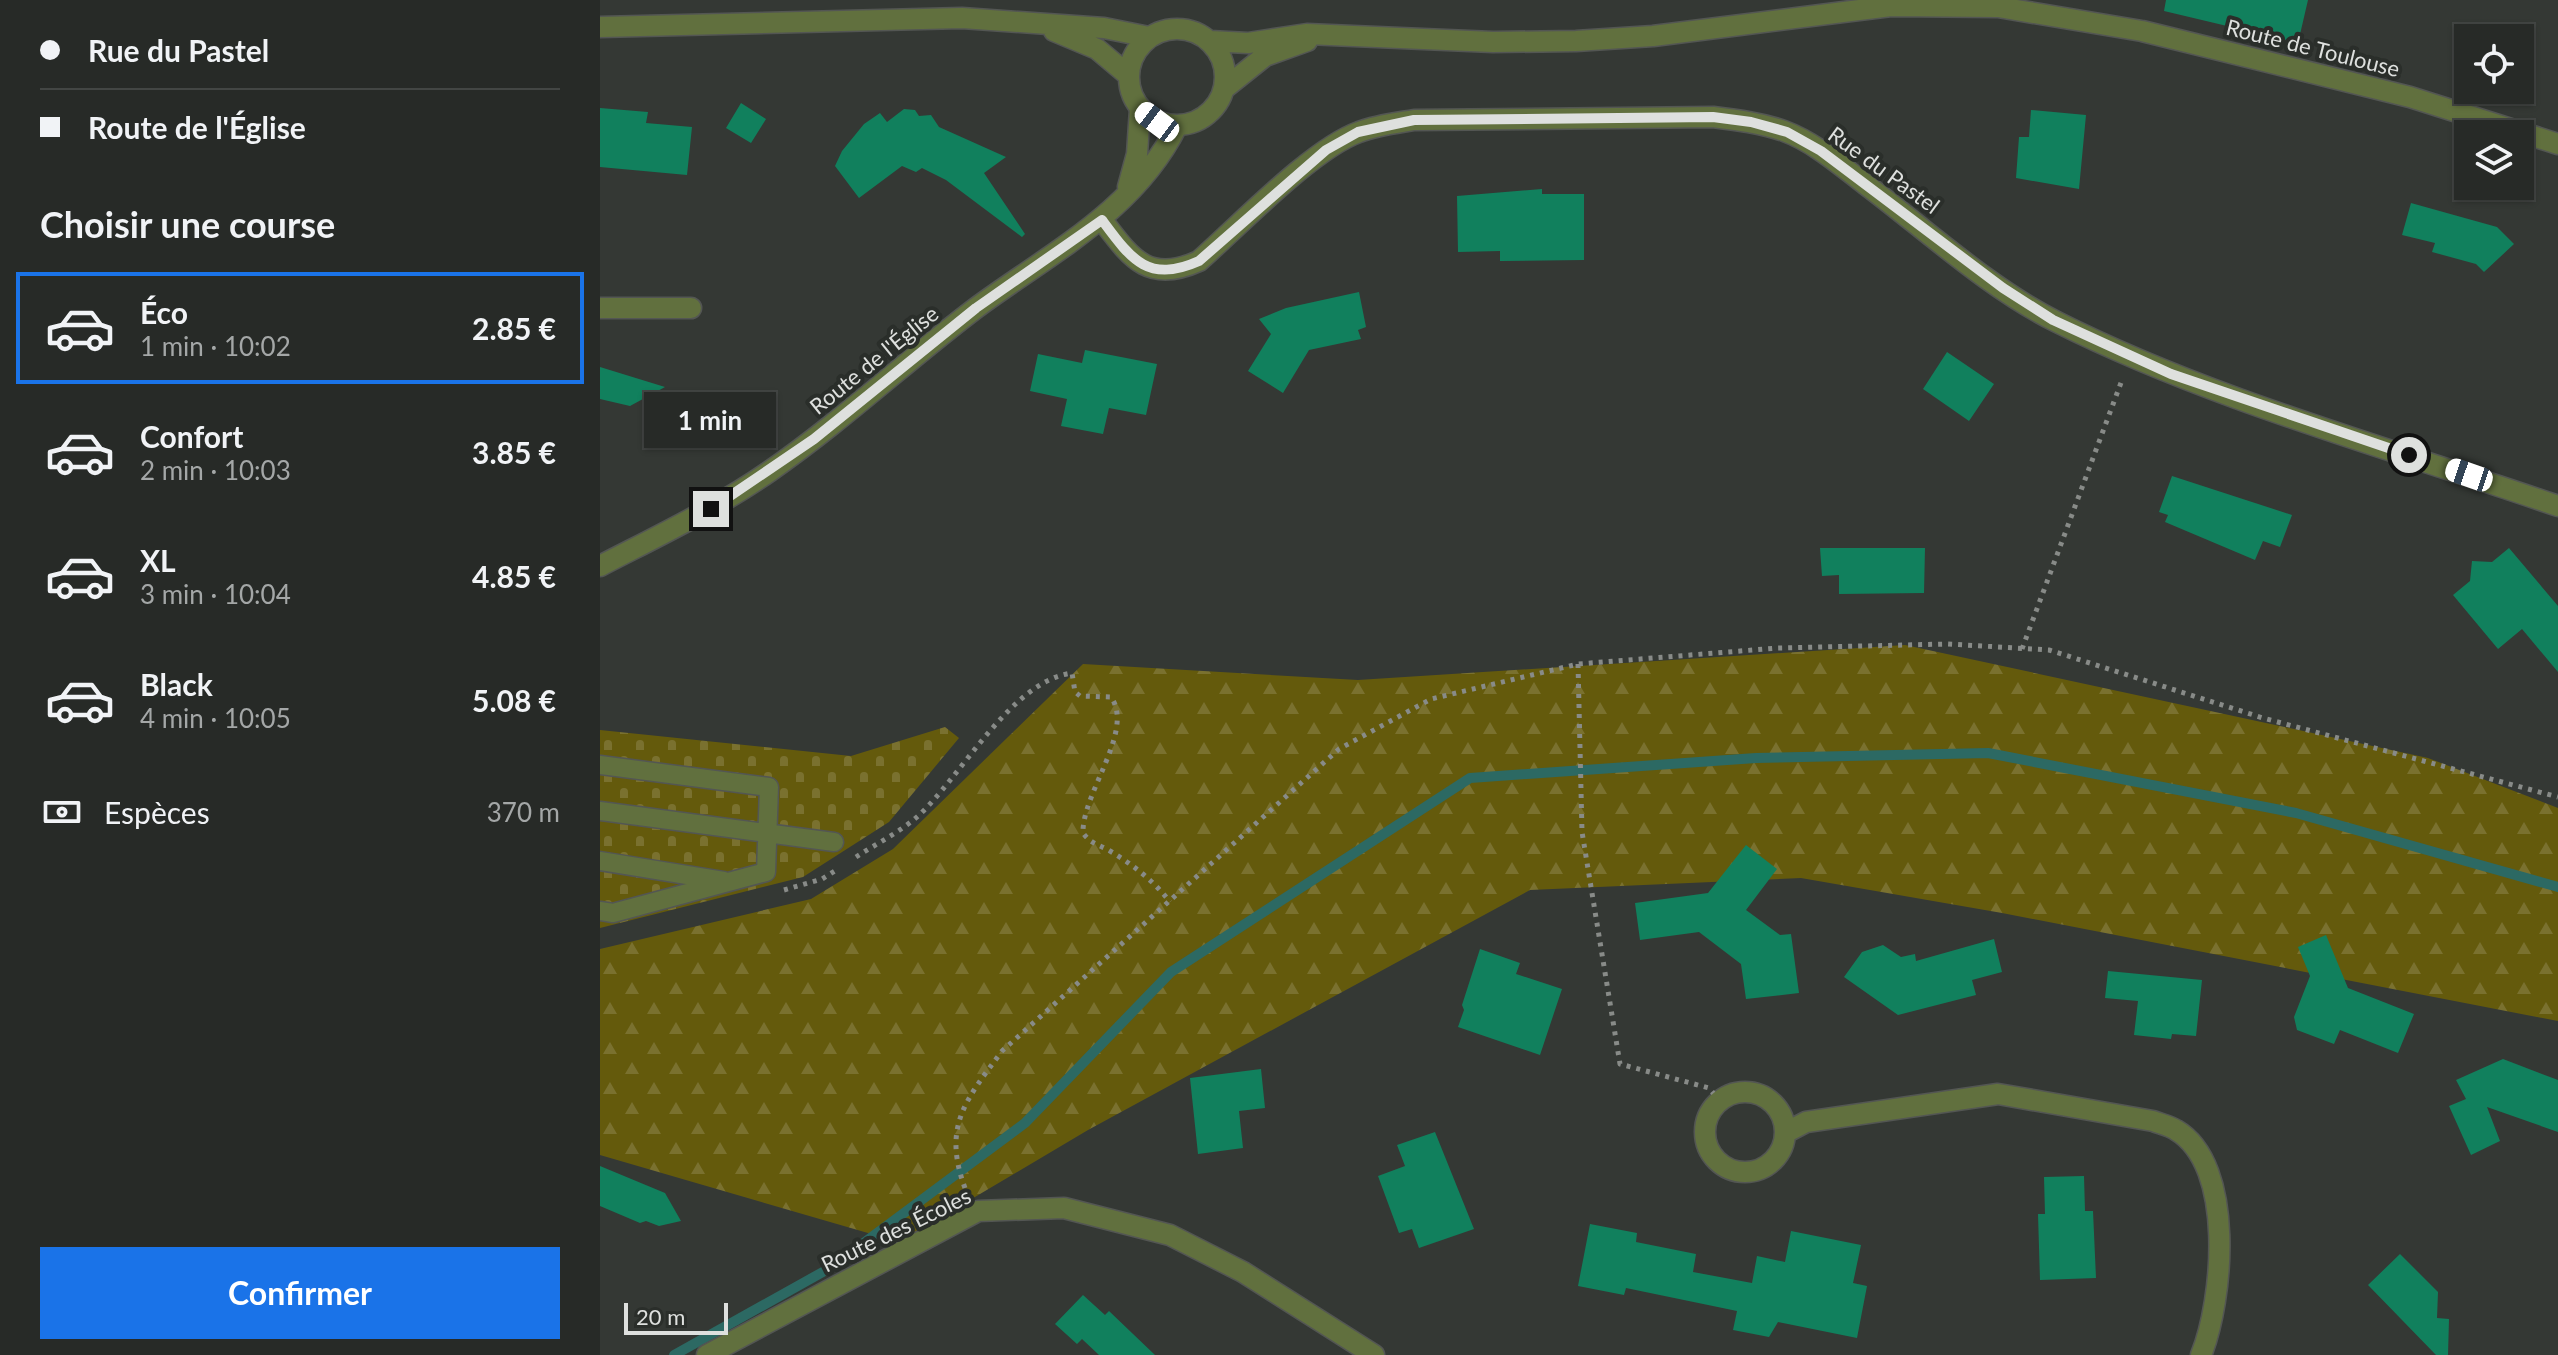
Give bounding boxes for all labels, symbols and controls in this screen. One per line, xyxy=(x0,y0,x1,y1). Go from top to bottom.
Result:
street label: Route de Toulouse xyxy=(2224,13,2403,82)
map controls xyxy=(2454,24,2534,200)
button: locate xyxy=(2454,24,2534,104)
text: Rue du Pastel xyxy=(88,32,269,68)
car xyxy=(1131,98,1183,146)
text: Route de l'Église xyxy=(88,109,306,145)
street label: Rue du Pastel xyxy=(1823,120,1945,219)
button: layers xyxy=(2454,120,2534,200)
text: Choisir une course xyxy=(40,202,335,246)
icon: car xyxy=(44,292,116,364)
text: Éco xyxy=(140,294,188,330)
street label: Route de l'Église xyxy=(804,300,943,420)
text: 2.85 € xyxy=(472,310,556,346)
text: 1 min · 10:02 xyxy=(140,330,291,362)
callout: 1 min xyxy=(645,393,777,449)
text: 1 min xyxy=(678,404,742,436)
icon: car xyxy=(44,416,116,488)
text: Confort xyxy=(140,418,243,454)
text: 3.85 € xyxy=(472,434,556,470)
route start xyxy=(2391,437,2427,473)
text: 2 min · 10:03 xyxy=(140,454,291,486)
car xyxy=(2442,456,2496,494)
route end xyxy=(693,491,729,527)
icon: car xyxy=(44,540,116,612)
text: XL xyxy=(140,542,176,578)
text: 4.85 € xyxy=(472,558,556,594)
text: 3 min · 10:04 xyxy=(140,578,291,610)
icon: car xyxy=(44,664,116,736)
text: Black xyxy=(140,666,213,702)
text: 5.08 € xyxy=(472,682,556,718)
text: 4 min · 10:05 xyxy=(140,702,291,734)
icon: cash xyxy=(40,790,84,834)
text: Espèces xyxy=(104,794,210,830)
text: 370 m xyxy=(487,796,560,828)
street label: Route des Écoles xyxy=(816,1182,975,1277)
button: Confirmer xyxy=(40,1247,560,1339)
scale bar xyxy=(624,1299,728,1335)
text: 20 m xyxy=(636,1303,685,1330)

